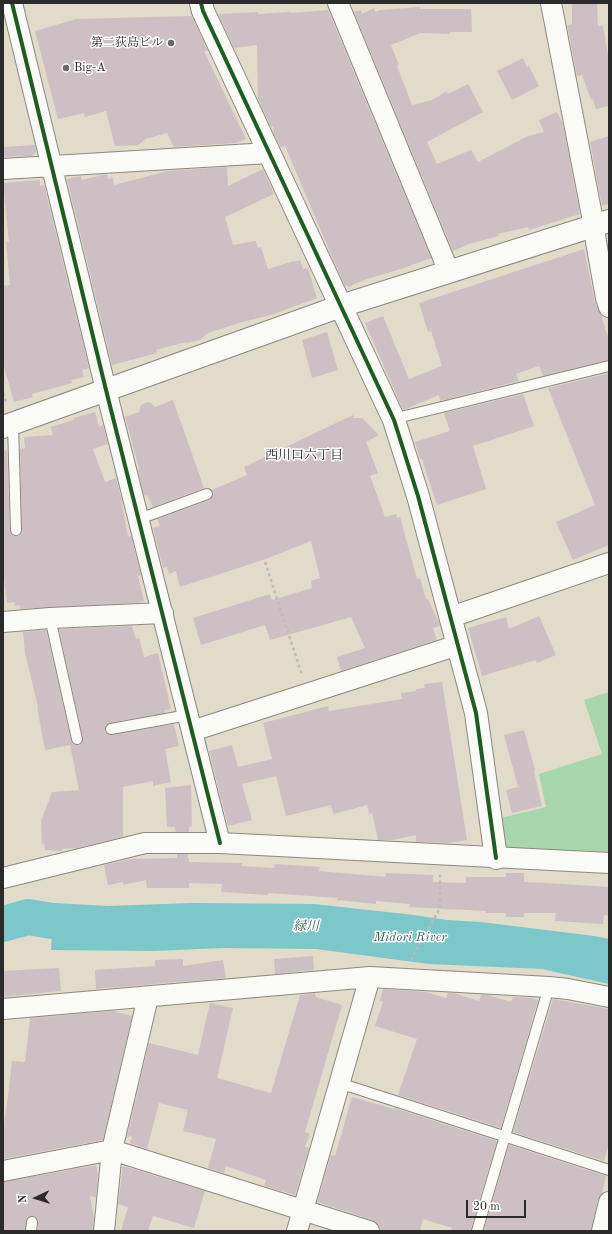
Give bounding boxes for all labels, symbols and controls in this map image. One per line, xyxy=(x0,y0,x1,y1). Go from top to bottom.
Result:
place label: 第二荻島ビル xyxy=(91,36,163,50)
marker: 第二荻島ビル xyxy=(166,38,176,48)
place label: Big-A xyxy=(74,61,106,75)
marker: Big-A xyxy=(61,63,71,73)
district label: 西川口六丁目 xyxy=(265,448,343,464)
water label: 緑川 xyxy=(293,919,319,935)
water label: Midori River xyxy=(373,930,447,946)
north arrow xyxy=(16,1178,56,1218)
scale bar xyxy=(468,1192,528,1218)
text: N xyxy=(18,1194,29,1203)
text: 20 m xyxy=(473,1201,500,1213)

